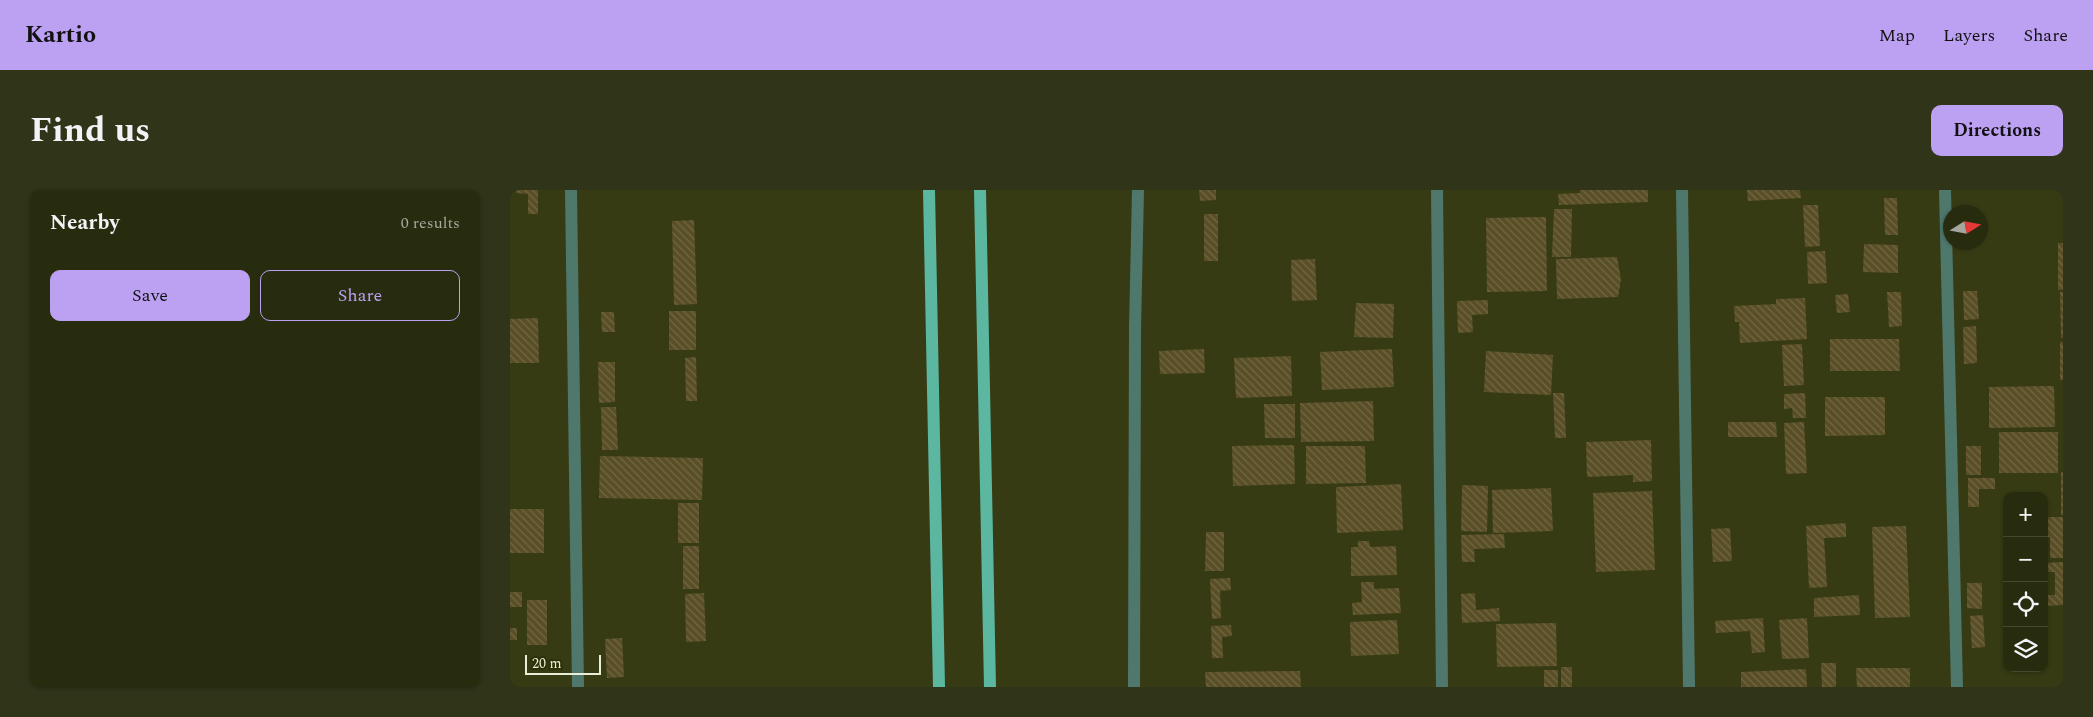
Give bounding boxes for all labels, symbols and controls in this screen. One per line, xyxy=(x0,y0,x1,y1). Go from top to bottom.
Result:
text: Kartio xyxy=(25,17,96,53)
text: Map xyxy=(1879,22,1915,49)
text: Layers xyxy=(1943,22,1995,49)
text: Share xyxy=(2023,22,2068,49)
text: Find us xyxy=(30,104,150,157)
button: Directions xyxy=(1931,105,2063,156)
north arrow xyxy=(1943,205,1988,250)
text: Nearby xyxy=(50,207,120,239)
text: 0 results xyxy=(401,211,460,235)
button: Save xyxy=(50,270,250,321)
button: Share xyxy=(260,270,460,321)
map controls xyxy=(2003,492,2048,672)
button: + xyxy=(2003,492,2048,537)
button: − xyxy=(2003,537,2048,582)
button: locate xyxy=(2003,582,2048,627)
button: layers xyxy=(2003,627,2048,672)
scale bar xyxy=(525,652,601,675)
text: 20 m xyxy=(532,653,562,674)

